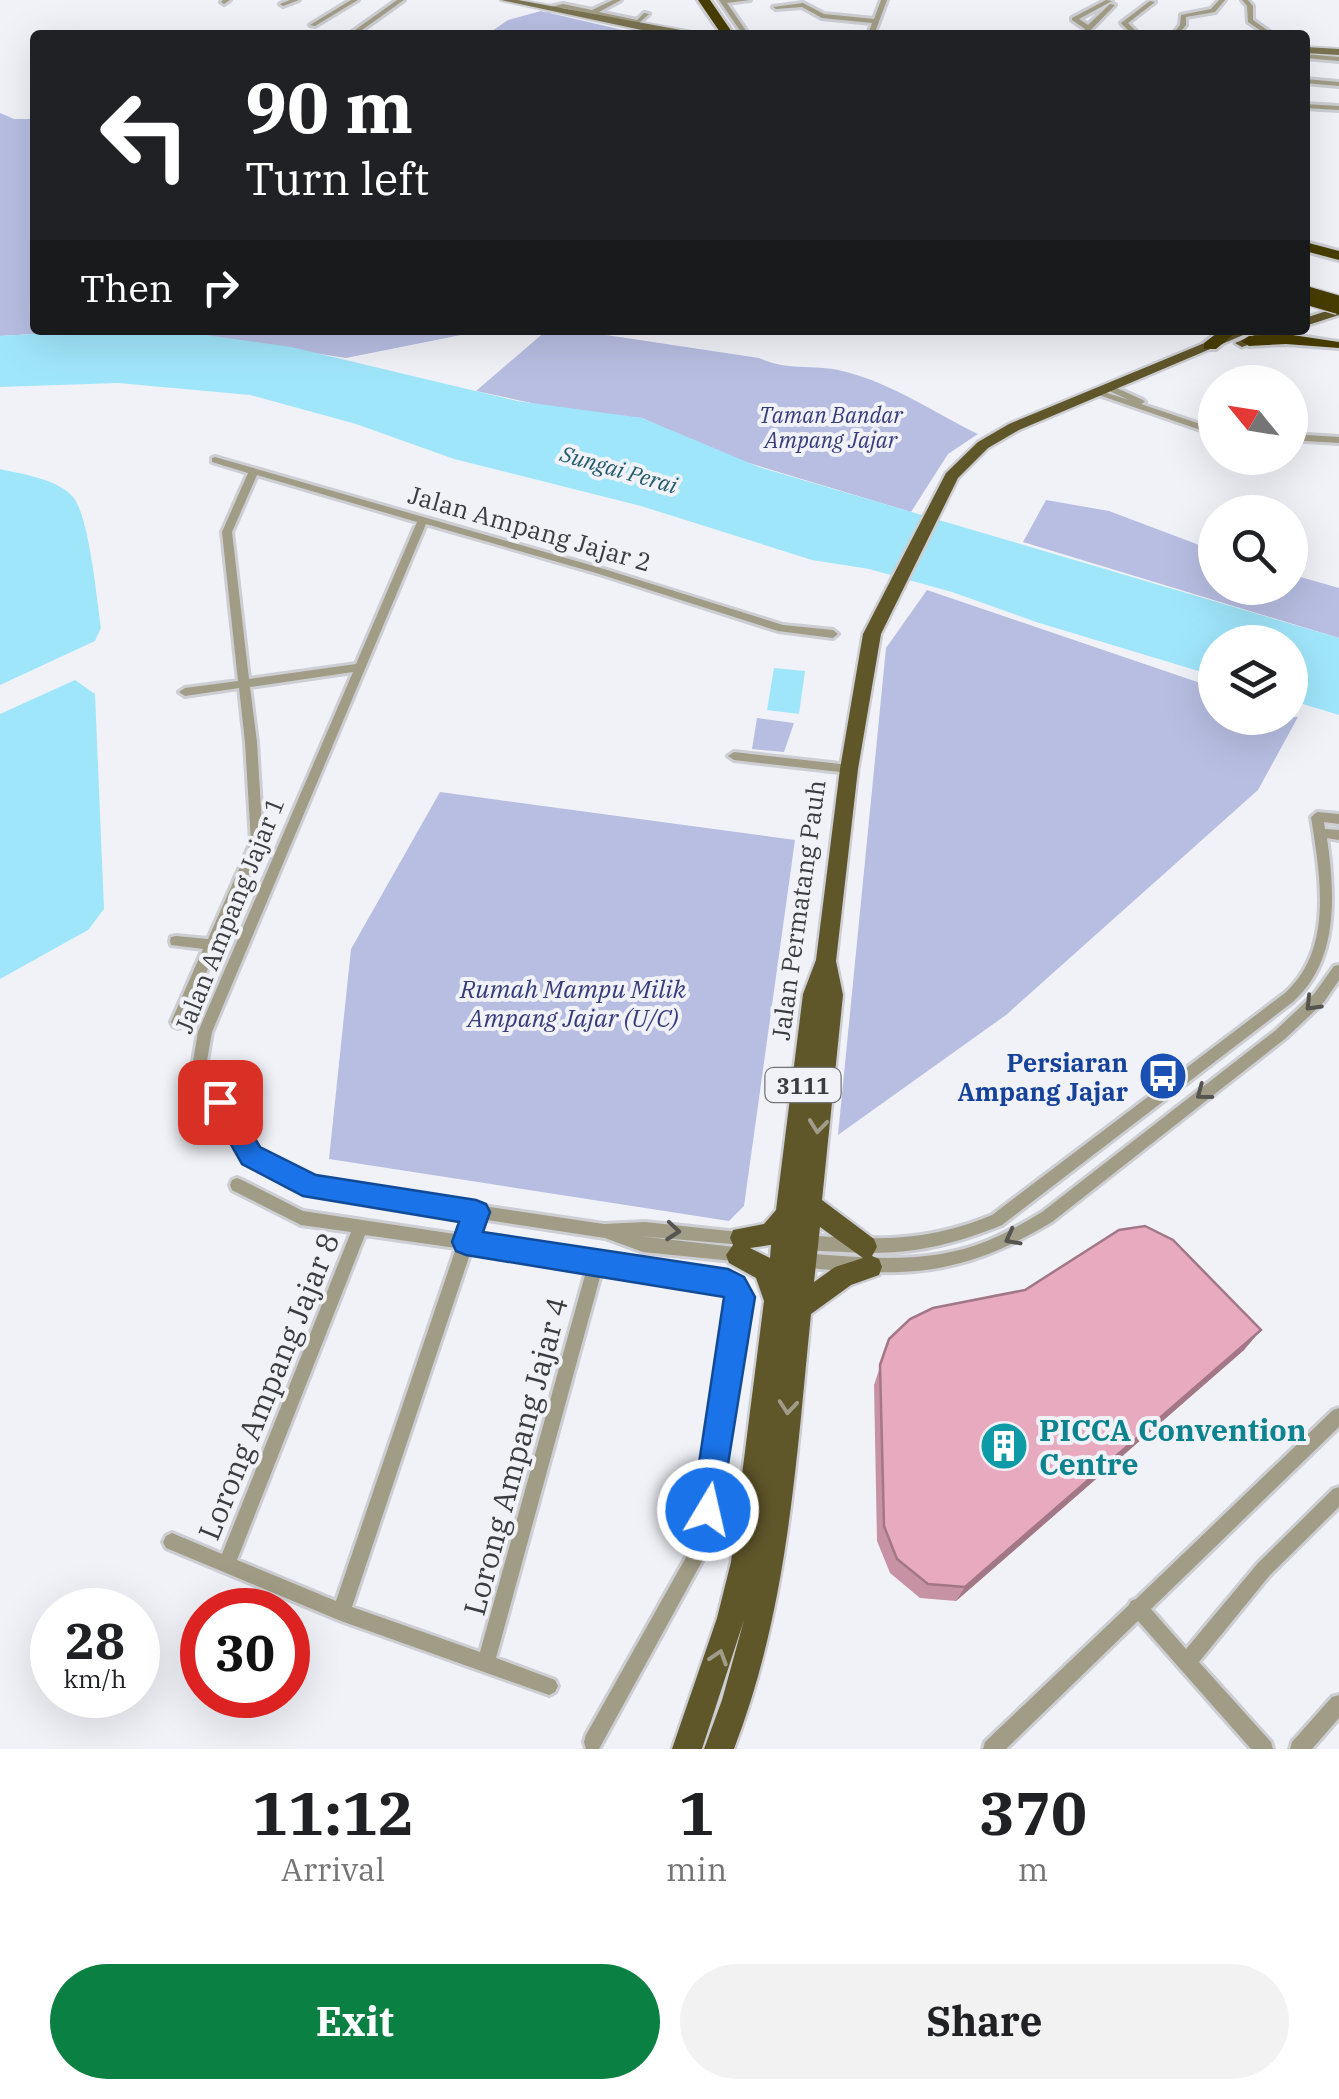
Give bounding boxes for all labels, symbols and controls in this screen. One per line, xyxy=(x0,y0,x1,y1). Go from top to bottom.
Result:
text: 90 m xyxy=(245,61,413,152)
icon: left xyxy=(80,70,210,200)
text: Turn left xyxy=(245,149,429,207)
icon: right xyxy=(193,260,248,315)
text: Then xyxy=(80,263,173,312)
north arrow xyxy=(1198,365,1308,475)
map controls xyxy=(1198,365,1308,735)
park label: Taman Bandar Ampang Jajar xyxy=(759,400,904,454)
water label: Sungai Perai xyxy=(556,438,681,500)
street label: Jalan Ampang Jajar 2 xyxy=(405,477,655,579)
button: search xyxy=(1198,495,1308,605)
button: layers xyxy=(1198,625,1308,735)
street label: Jalan Permatang Pauh xyxy=(763,778,833,1042)
street label: Jalan Ampang Jajar 1 xyxy=(167,792,291,1038)
park label: Rumah Mampu Milik Ampang Jajar (U/C) xyxy=(459,972,687,1034)
one-way arrow xyxy=(1306,992,1324,1010)
place label: Persiaran Ampang Jajar xyxy=(957,1046,1129,1108)
bus stop icon: Persiaran Ampang Jajar xyxy=(1137,1050,1189,1102)
pin xyxy=(178,1060,263,1145)
road number: 3111 xyxy=(766,1068,840,1102)
icon: arrive xyxy=(193,1075,248,1130)
one-way arrow xyxy=(1196,1082,1214,1099)
one-way arrow xyxy=(808,1118,829,1134)
one-way arrow xyxy=(665,1220,681,1242)
one-way arrow xyxy=(1004,1226,1022,1245)
street label: Lorong Ampang Jajar 8 xyxy=(189,1227,347,1545)
street label: Lorong Ampang Jajar 4 xyxy=(454,1293,576,1619)
one-way arrow xyxy=(777,1399,799,1415)
place label: PICCA Convention Centre xyxy=(1039,1410,1307,1483)
building icon: PICCA Convention Centre xyxy=(978,1420,1030,1472)
position arrow xyxy=(656,1458,760,1562)
speed limit sign: 30 xyxy=(180,1588,310,1718)
text: 28 xyxy=(65,1608,125,1673)
one-way arrow xyxy=(707,1649,727,1666)
text: km/h xyxy=(63,1662,127,1695)
text: 11:12 xyxy=(252,1773,414,1852)
text: 1 xyxy=(679,1773,715,1852)
text: 370 xyxy=(979,1773,1087,1852)
text: Arrival xyxy=(281,1848,385,1890)
text: min xyxy=(666,1848,727,1890)
text: m xyxy=(1018,1848,1048,1890)
button: Exit xyxy=(50,1964,660,2079)
button: Share xyxy=(680,1964,1289,2079)

